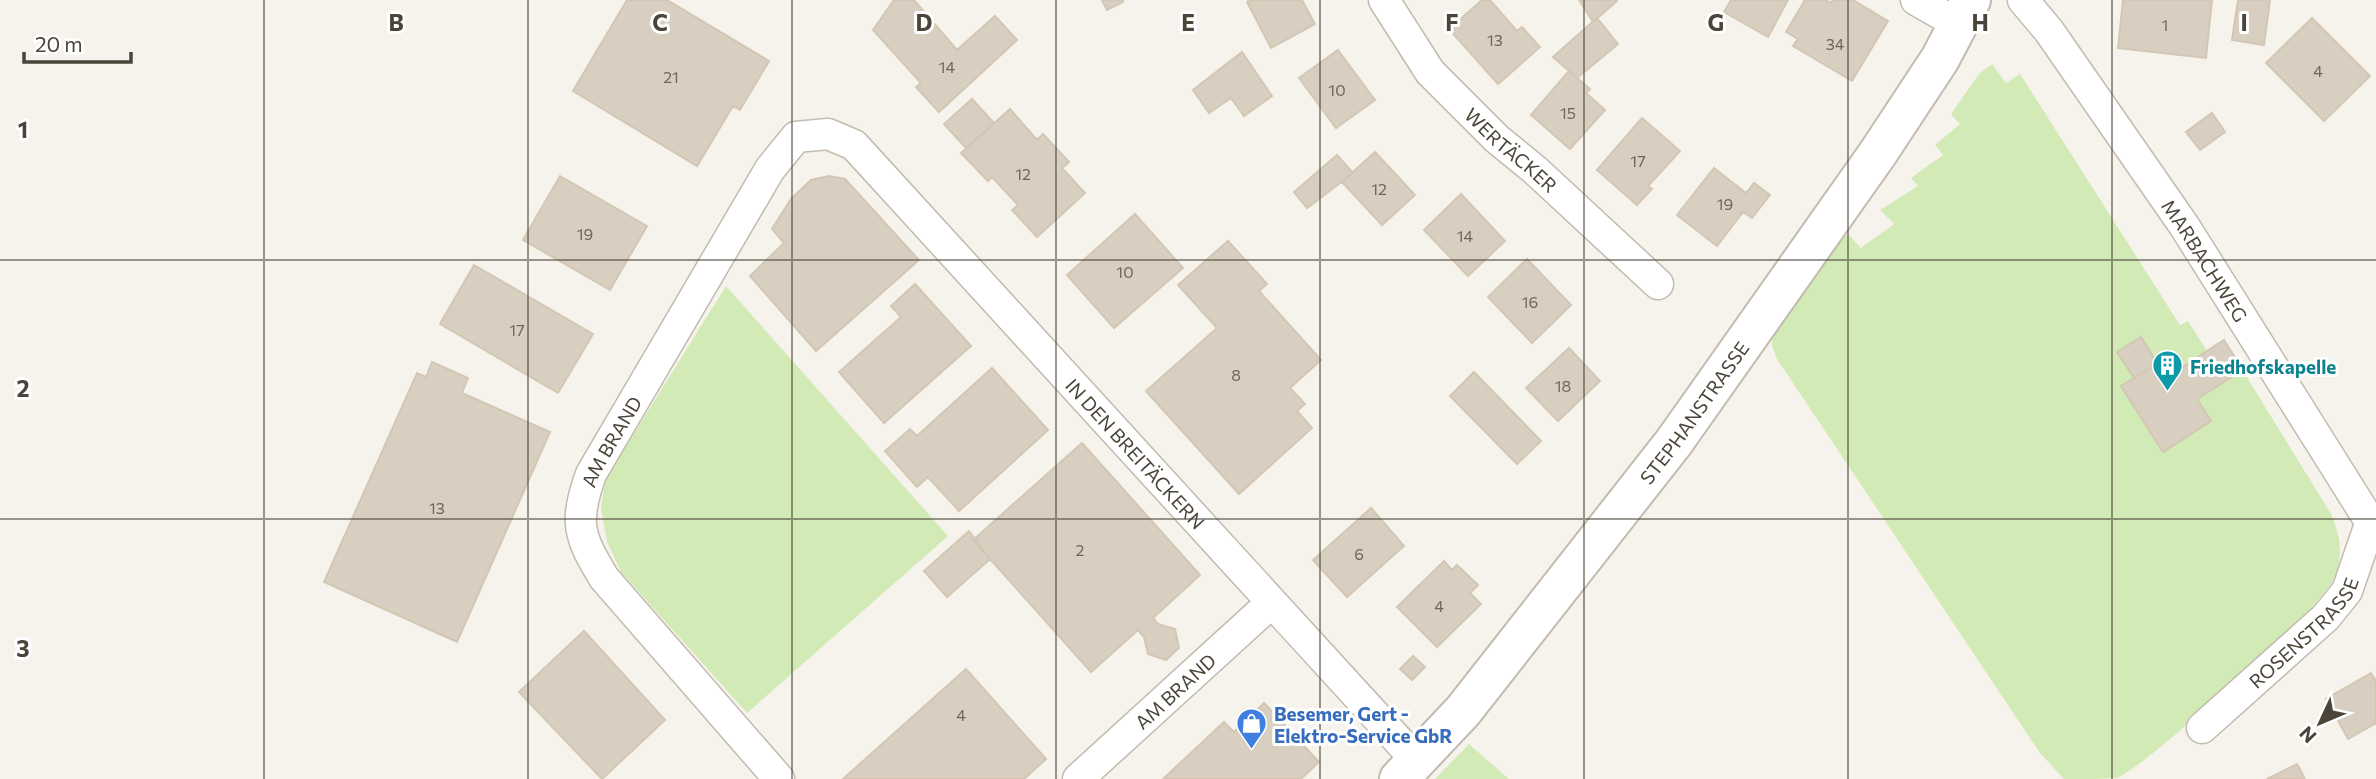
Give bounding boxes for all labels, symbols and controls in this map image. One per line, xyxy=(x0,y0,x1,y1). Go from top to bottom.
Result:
text: B xyxy=(388,8,404,36)
text: C xyxy=(652,8,668,36)
text: D xyxy=(916,8,933,36)
text: E xyxy=(1181,8,1195,36)
text: F xyxy=(1445,8,1459,36)
text: G xyxy=(1708,8,1724,36)
text: H xyxy=(1971,8,1989,36)
text: I xyxy=(2240,8,2248,36)
house number: 1 xyxy=(2162,15,2168,34)
scale bar xyxy=(24,21,131,65)
house number: 13 xyxy=(1487,30,1503,49)
text: 20 m xyxy=(35,31,83,56)
house number: 34 xyxy=(1826,34,1845,53)
house number: 14 xyxy=(939,57,956,76)
house number: 4 xyxy=(2313,61,2323,80)
house number: 21 xyxy=(663,67,679,86)
house number: 10 xyxy=(1328,80,1346,99)
street label: WERTÄCKER xyxy=(1460,102,1563,197)
house number: 15 xyxy=(1560,103,1576,122)
text: 1 xyxy=(18,115,28,143)
house number: 17 xyxy=(1630,151,1646,170)
house number: 12 xyxy=(1015,164,1031,183)
house number: 12 xyxy=(1371,179,1387,198)
house number: 19 xyxy=(1717,194,1733,213)
street label: MARBACHWEG xyxy=(2158,195,2253,326)
house number: 19 xyxy=(577,224,593,243)
house number: 14 xyxy=(1457,226,1474,245)
house number: 10 xyxy=(1116,262,1134,281)
house number: 16 xyxy=(1522,292,1538,311)
house number: 17 xyxy=(509,320,525,339)
street label: STEPHANSTRASSE xyxy=(1634,336,1753,488)
building icon: Friedhofskapelle xyxy=(2150,349,2184,393)
place label: Friedhofskapelle xyxy=(2190,355,2336,378)
house number: 8 xyxy=(1231,365,1241,384)
street label: IN DEN BREITÄCKERN xyxy=(1061,373,1210,533)
text: 2 xyxy=(16,374,30,402)
house number: 18 xyxy=(1555,376,1571,395)
street label: AM BRAND xyxy=(576,392,646,490)
house number: 13 xyxy=(429,498,445,517)
house number: 2 xyxy=(1076,540,1085,559)
house number: 6 xyxy=(1354,544,1364,563)
street label: ROSENSTRASSE xyxy=(2244,574,2362,692)
house number: 4 xyxy=(1434,596,1444,615)
text: 3 xyxy=(16,634,30,662)
street label: AM BRAND xyxy=(1130,648,1220,733)
north arrow xyxy=(2285,688,2355,758)
place label: Besemer, Gert - Elektro-Service GbR xyxy=(1274,702,1452,747)
house number: 4 xyxy=(956,705,966,724)
shop icon: Besemer, Gert - Elektro-Service GbR xyxy=(1234,707,1268,751)
text: N xyxy=(2294,722,2321,748)

